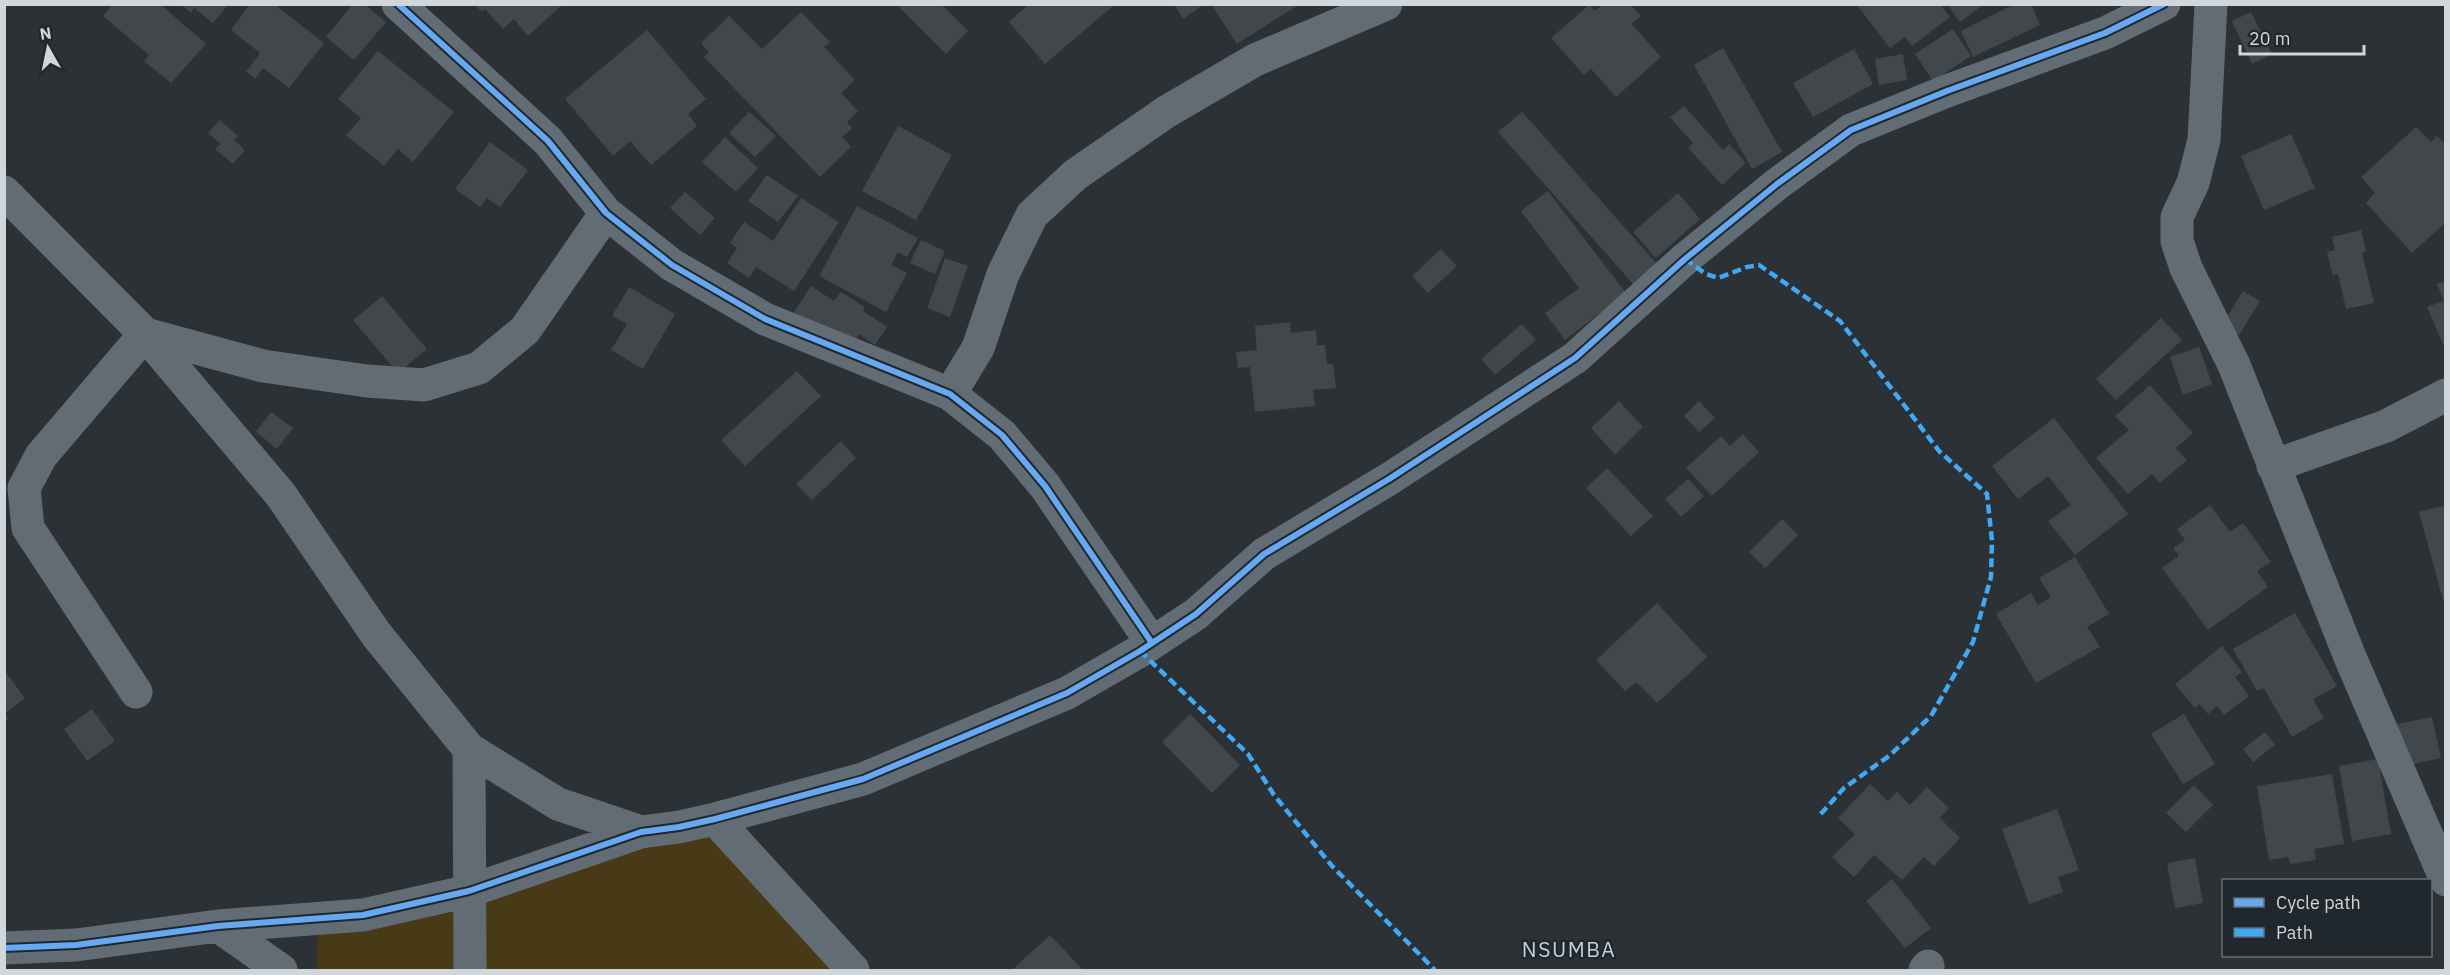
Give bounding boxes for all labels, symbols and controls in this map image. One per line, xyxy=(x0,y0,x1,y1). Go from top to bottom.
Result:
north arrow xyxy=(18,18,78,78)
scale bar xyxy=(2240,18,2364,56)
text: N xyxy=(38,22,53,44)
text: 20 m xyxy=(2249,27,2291,50)
legend xyxy=(2222,879,2432,957)
text: Cycle path xyxy=(2276,891,2361,914)
text: Path xyxy=(2276,921,2313,944)
district label: NSUMBA xyxy=(1522,935,1616,963)

